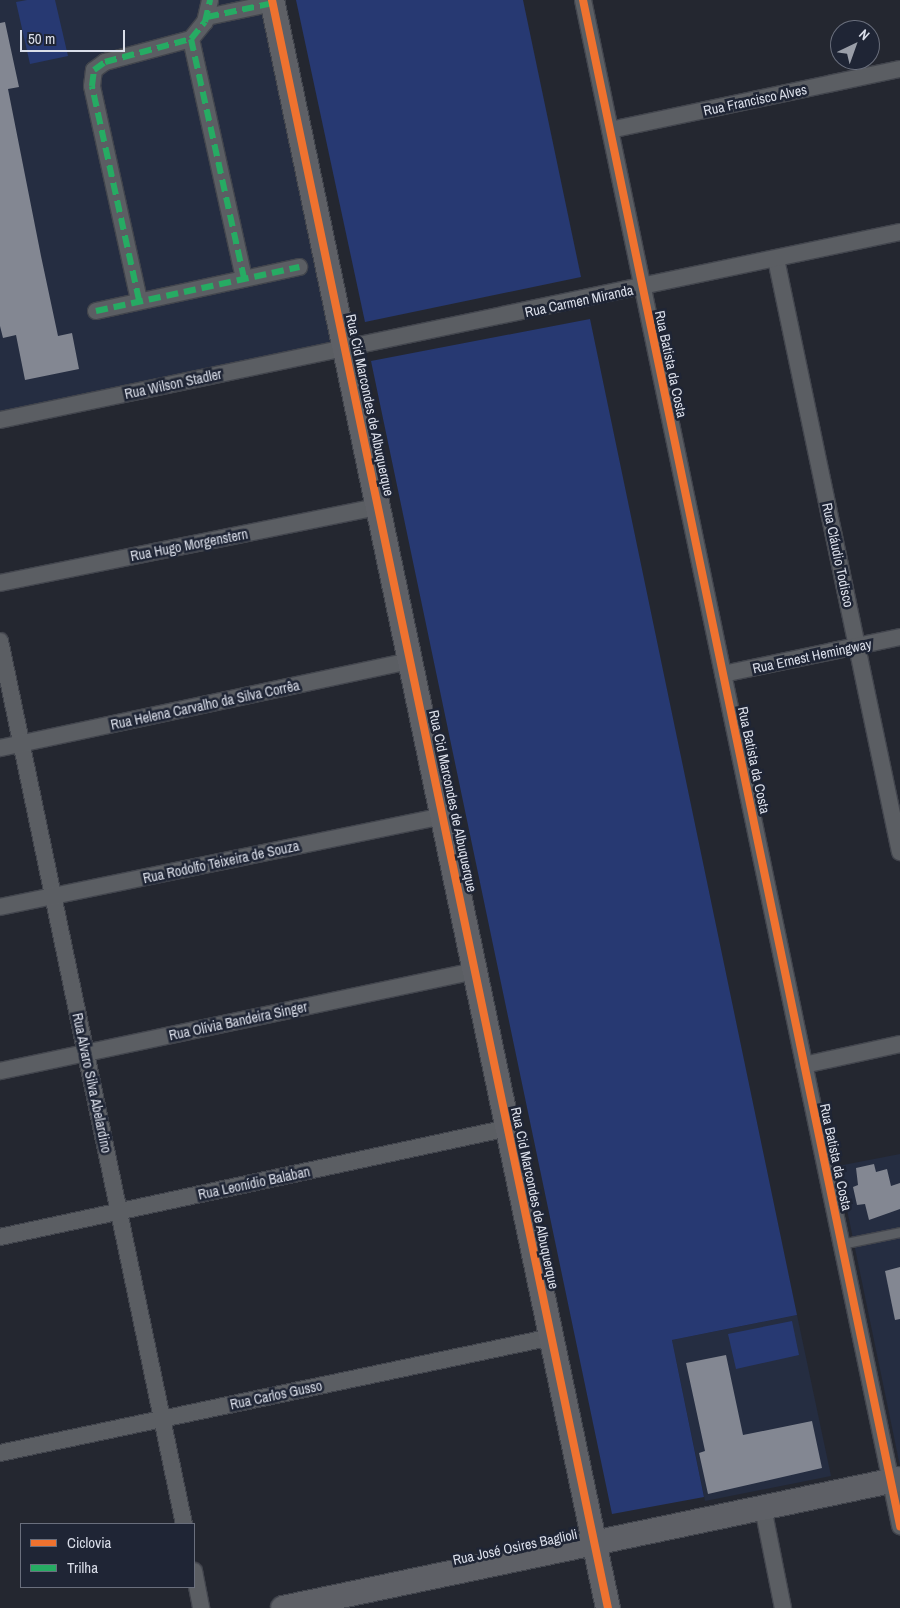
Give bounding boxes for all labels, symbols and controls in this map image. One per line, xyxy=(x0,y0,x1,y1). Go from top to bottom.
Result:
scale bar xyxy=(22,20,128,52)
north arrow xyxy=(830,20,880,70)
text: N xyxy=(855,25,873,44)
text: 50 m xyxy=(28,28,55,49)
street label: Rua Francisco Alves xyxy=(701,81,809,119)
street label: Rua Carmen Miranda xyxy=(523,281,635,321)
street label: Rua Batista da Costa xyxy=(651,309,691,419)
street label: Rua Cid Marcondes de Albuquerque xyxy=(342,312,398,498)
street label: Rua Wilson Stadler xyxy=(123,366,223,402)
street label: Rua Cláudio Todisco xyxy=(819,501,857,609)
street label: Rua Hugo Morgenstern xyxy=(129,525,249,565)
street label: Rua Ernest Hemingway xyxy=(751,635,873,677)
street label: Rua Helena Carvalho da Silva Corrêa xyxy=(109,677,301,733)
street label: Rua Batista da Costa xyxy=(734,705,774,815)
street label: Rua Cid Marcondes de Albuquerque xyxy=(425,708,481,894)
street label: Rua Rodolfo Teixeira de Souza xyxy=(141,837,301,887)
street label: Rua Olívia Bandeira Singer xyxy=(167,998,309,1044)
street label: Rua Alvaro Silva Abelardino xyxy=(69,1011,115,1155)
street label: Rua Batista da Costa xyxy=(816,1102,856,1212)
street label: Rua Cid Marcondes de Albuquerque xyxy=(507,1105,563,1291)
street label: Rua Leonídio Balaban xyxy=(196,1163,312,1203)
street label: Rua Carlos Gusso xyxy=(228,1377,324,1413)
legend xyxy=(20,1523,195,1588)
street label: Rua José Osires Baglioli xyxy=(451,1526,579,1568)
text: Ciclovia xyxy=(67,1532,111,1553)
text: Trilha xyxy=(67,1557,98,1578)

